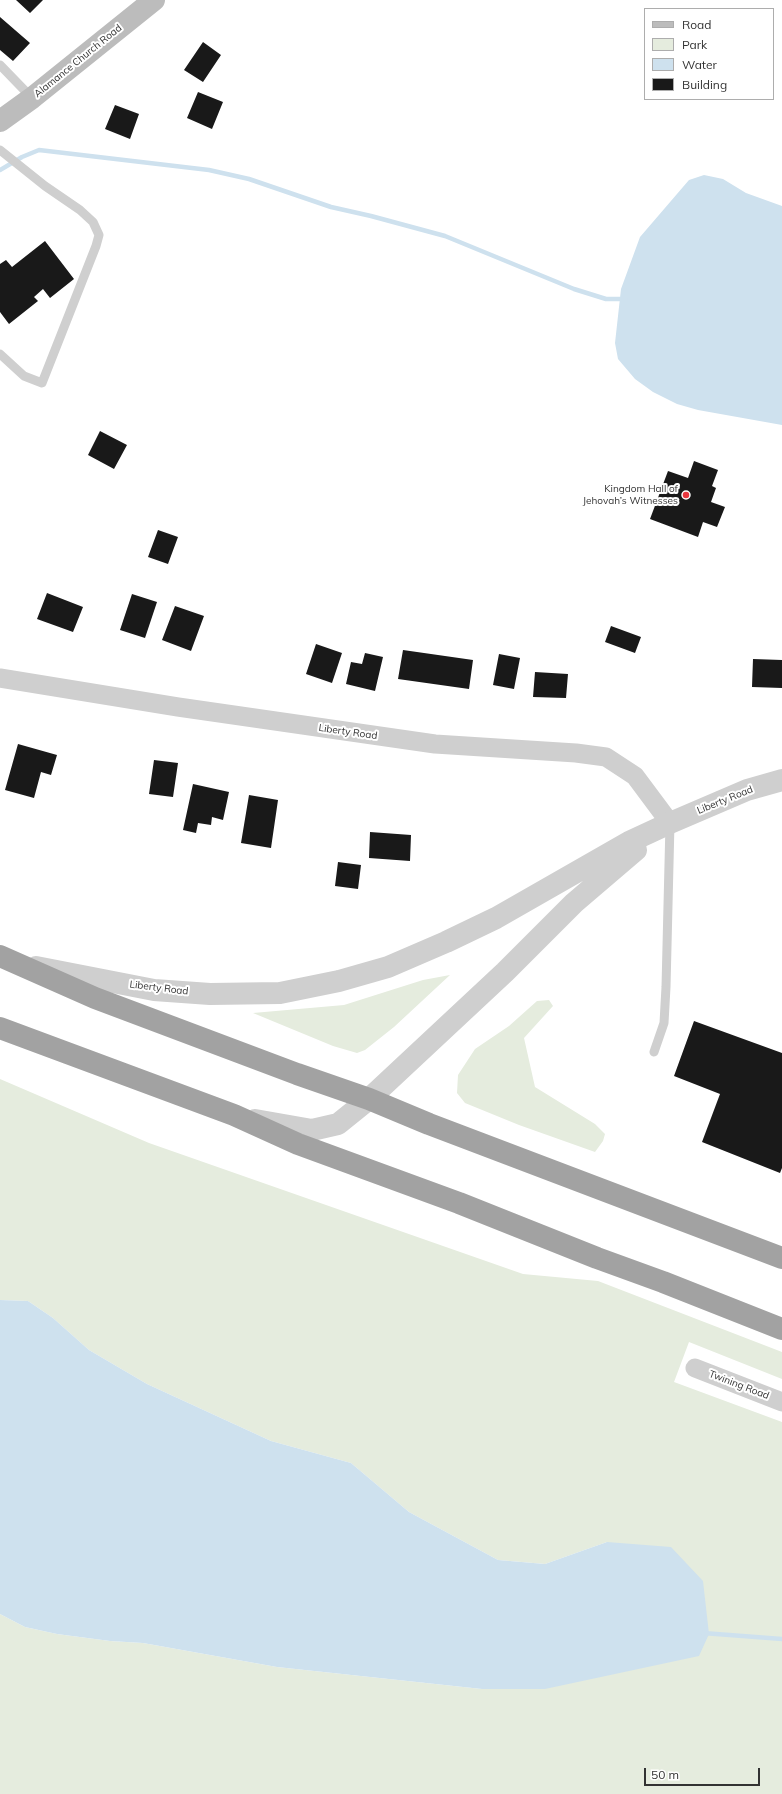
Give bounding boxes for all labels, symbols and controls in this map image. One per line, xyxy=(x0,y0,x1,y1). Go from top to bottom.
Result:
legend xyxy=(644,8,774,100)
text: Road xyxy=(682,17,711,32)
street label: Alamance Church Road xyxy=(32,22,124,100)
text: Park xyxy=(682,37,707,52)
text: Water xyxy=(682,57,717,72)
text: Building xyxy=(682,77,727,92)
place label: Kingdom Hall of Jehovah’s Witnesses xyxy=(583,483,678,506)
marker: Kingdom Hall of Jehovah’s Witnesses xyxy=(681,490,691,500)
street label: Liberty Road xyxy=(318,722,378,742)
street label: Liberty Road xyxy=(695,783,755,817)
street label: Liberty Road xyxy=(129,978,189,998)
street label: Twining Road xyxy=(707,1368,771,1402)
scale bar xyxy=(646,1760,762,1786)
text: 50 m xyxy=(651,1767,679,1782)

